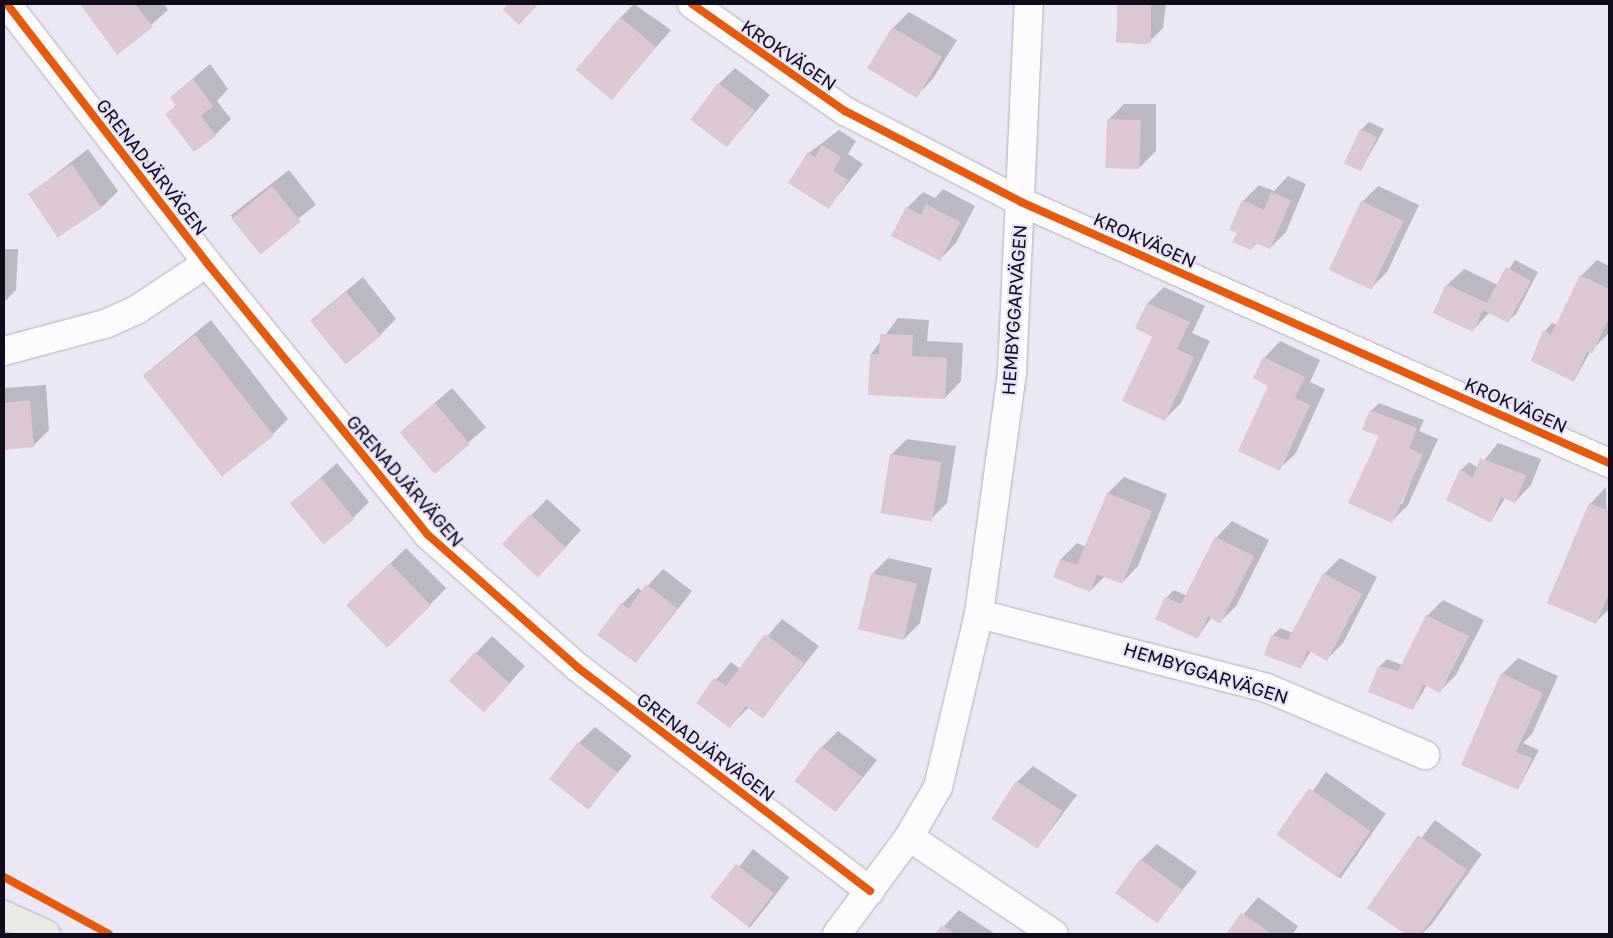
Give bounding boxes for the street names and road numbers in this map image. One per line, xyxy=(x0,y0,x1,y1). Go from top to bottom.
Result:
street label: KROKVÄGEN xyxy=(737,15,841,95)
street label: GRENADJÄRVÄGEN xyxy=(92,95,212,239)
street label: KROKVÄGEN xyxy=(1090,208,1200,272)
street label: HEMBYGGARVÄGEN xyxy=(997,224,1031,396)
street label: KROKVÄGEN xyxy=(1461,373,1571,437)
street label: GRENADJÄRVÄGEN xyxy=(342,411,468,551)
street label: HEMBYGGARVÄGEN xyxy=(1121,638,1291,708)
street label: GRENADJÄRVÄGEN xyxy=(633,688,779,806)

